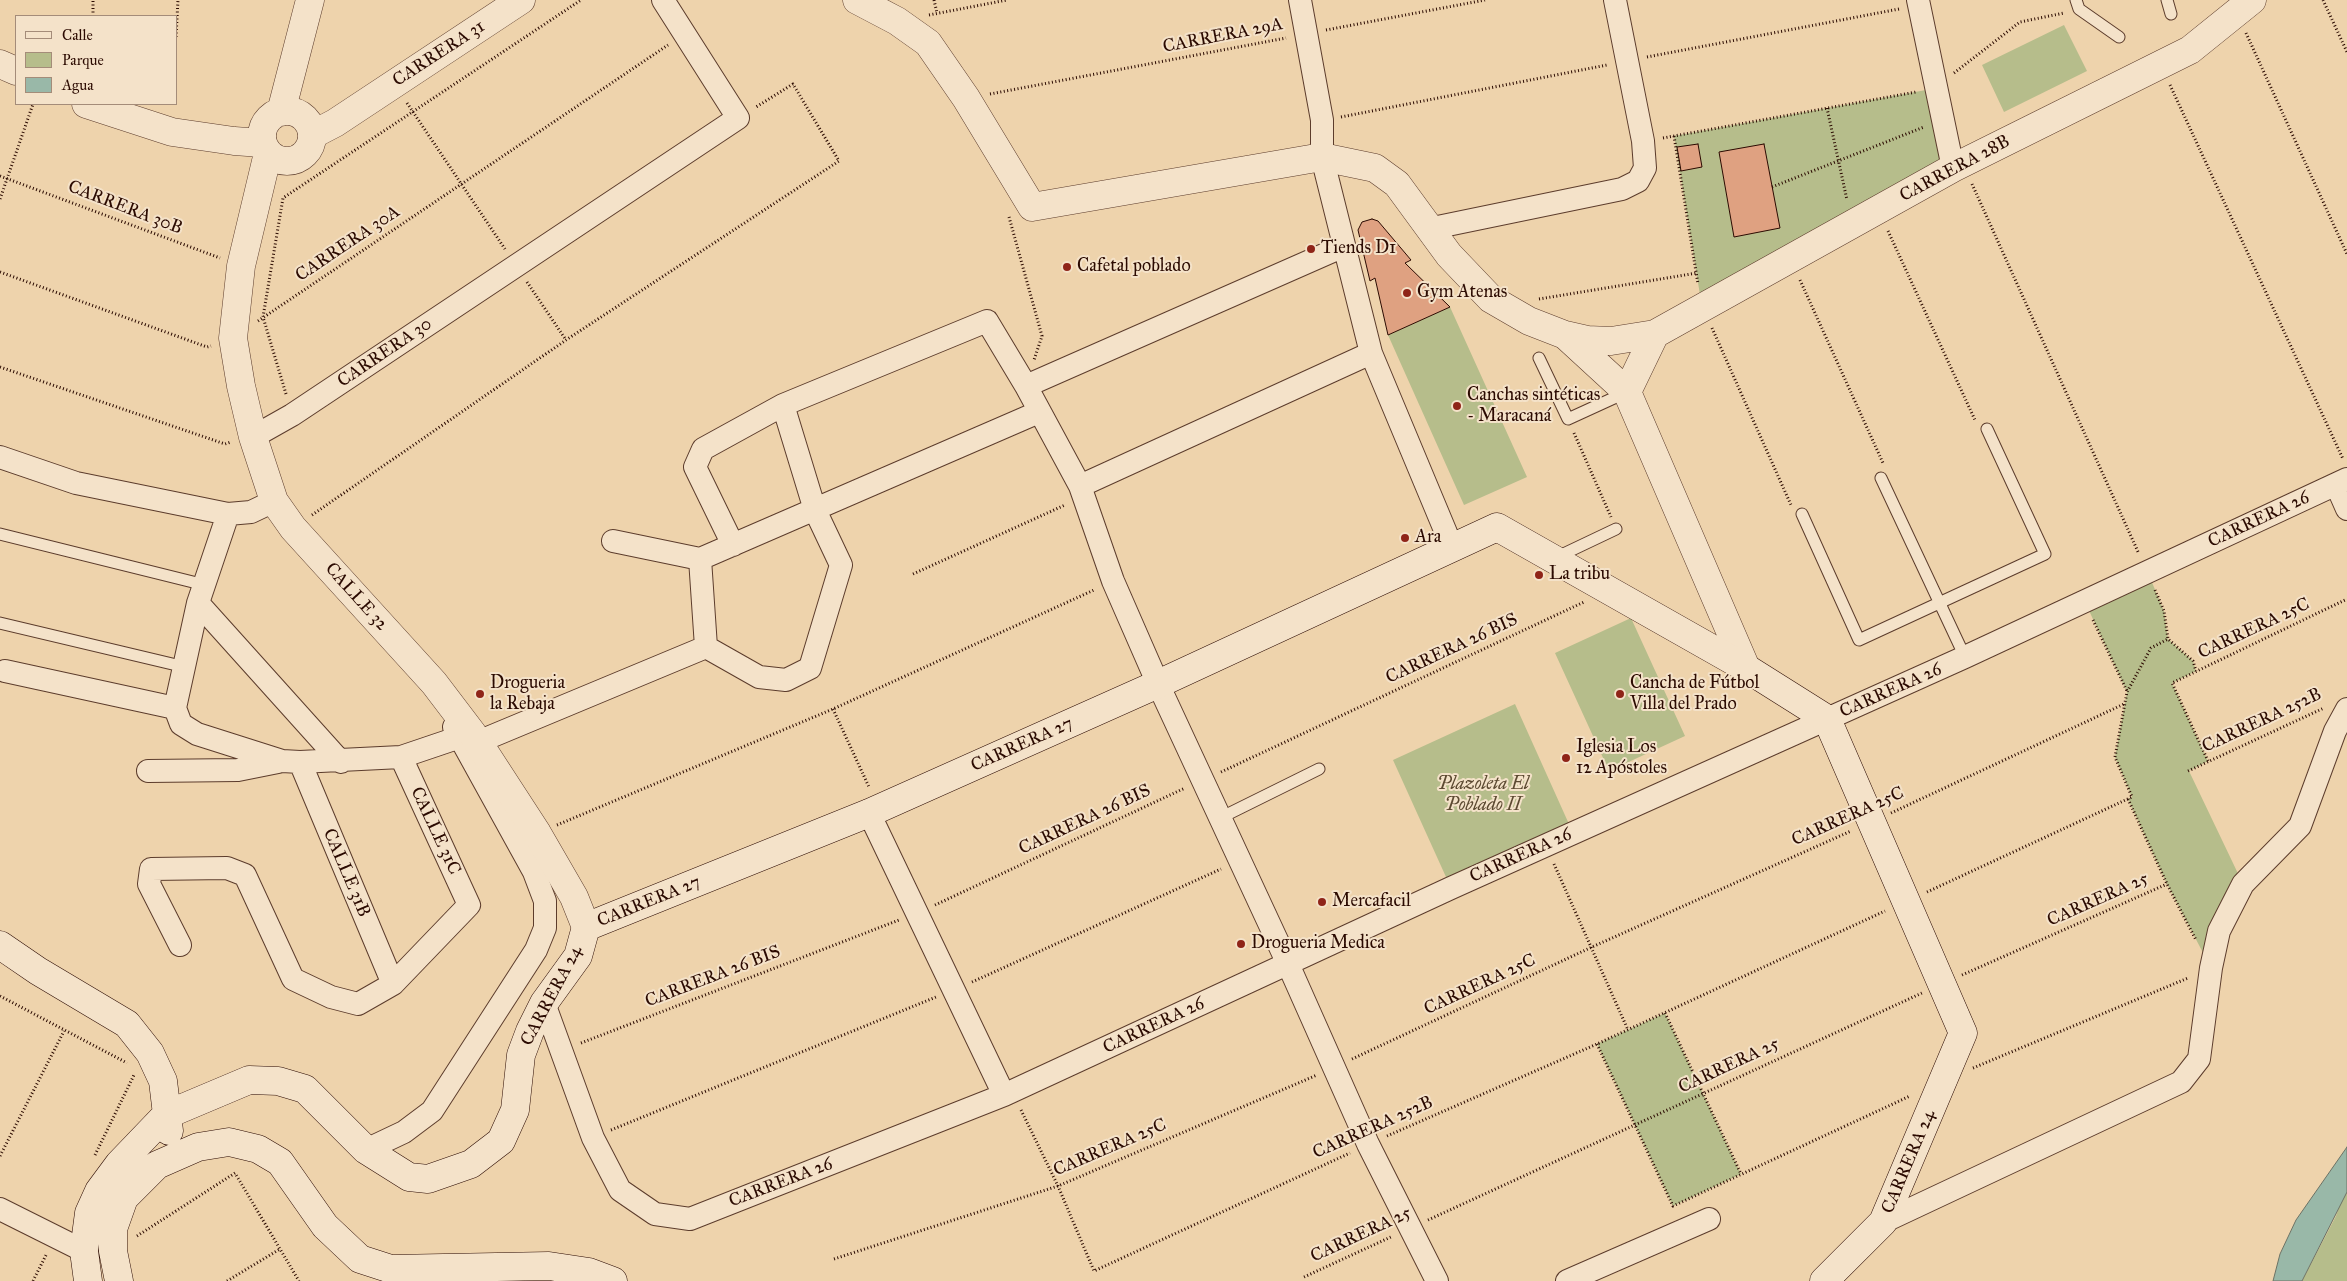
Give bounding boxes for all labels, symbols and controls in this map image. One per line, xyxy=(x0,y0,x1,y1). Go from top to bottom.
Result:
street label: CARRERA 29A xyxy=(1161,14,1285,58)
legend xyxy=(15,15,178,105)
street label: CARRERA 31 xyxy=(389,16,489,92)
text: Calle xyxy=(62,26,93,44)
text: Parque xyxy=(62,51,104,69)
text: Agua xyxy=(62,76,94,94)
street label: CARRERA 28B xyxy=(1896,131,2014,207)
street label: CARRERA 30B xyxy=(65,176,185,240)
street label: CARRERA 30A xyxy=(292,201,404,287)
place label: Tiends D1 xyxy=(1321,238,1396,260)
marker: Tiends D1 xyxy=(1305,243,1317,255)
place label: Cafetal poblado xyxy=(1077,256,1191,278)
marker: Cafetal poblado xyxy=(1061,261,1073,273)
place label: Gym Atenas xyxy=(1417,282,1507,304)
marker: Gym Atenas xyxy=(1401,287,1413,299)
street label: CARRERA 30 xyxy=(334,314,436,392)
place label: Canchas sintéticas - Maracaná xyxy=(1467,385,1600,428)
marker: Canchas sintéticas - Maracaná xyxy=(1451,400,1463,412)
street label: CARRERA 26 xyxy=(2205,487,2313,553)
place label: Ara xyxy=(1415,527,1441,549)
marker: Ara xyxy=(1399,532,1411,544)
street label: CALLE 32 xyxy=(320,559,392,635)
place label: La tribu xyxy=(1549,564,1610,586)
marker: La tribu xyxy=(1533,569,1545,581)
street label: CARRERA 25C xyxy=(2195,594,2313,664)
street label: CARRERA 26 BIS xyxy=(1383,609,1521,689)
street label: CARRERA 26 xyxy=(1837,659,1945,723)
place label: Drogueria la Rebaja xyxy=(490,673,565,716)
place label: Cancha de Fútbol Villa del Prado xyxy=(1630,673,1759,716)
street label: CARRERA 252B xyxy=(2199,684,2325,758)
marker: Drogueria la Rebaja xyxy=(474,688,486,700)
marker: Cancha de Fútbol Villa del Prado xyxy=(1614,688,1626,700)
street label: CARRERA 27 xyxy=(968,713,1076,777)
place label: Iglesia Los 12 Apóstoles xyxy=(1576,737,1667,780)
marker: Iglesia Los 12 Apóstoles xyxy=(1560,752,1572,764)
park label: Plazoleta El Poblado II xyxy=(1437,774,1529,816)
street label: CARRERA 26 BIS xyxy=(1016,780,1154,860)
street label: CARRERA 25C xyxy=(1788,783,1908,851)
street label: CALLE 31C xyxy=(405,784,465,878)
street label: CARRERA 26 xyxy=(1467,824,1575,888)
street label: CALLE 31B xyxy=(318,826,374,920)
street label: CARRERA 25 xyxy=(2044,868,2152,932)
street label: CARRERA 27 xyxy=(594,872,704,932)
place label: Mercafacil xyxy=(1332,891,1411,913)
marker: Mercafacil xyxy=(1316,896,1328,908)
place label: Drogueria Medica xyxy=(1251,933,1385,955)
marker: Drogueria Medica xyxy=(1235,938,1247,950)
street label: CARRERA 26 BIS xyxy=(642,941,784,1013)
street label: CARRERA 24 xyxy=(517,942,587,1050)
street label: CARRERA 25C xyxy=(1421,950,1539,1020)
street label: CARRERA 26 xyxy=(1100,993,1208,1059)
street label: CARRERA 25 xyxy=(1675,1033,1783,1099)
street label: CARRERA 252B xyxy=(1310,1092,1436,1164)
street label: CARRERA 24 xyxy=(1878,1107,1940,1217)
street label: CARRERA 25C xyxy=(1050,1114,1170,1182)
street label: CARRERA 26 xyxy=(726,1153,836,1213)
street label: CARRERA 25 xyxy=(1307,1202,1415,1268)

